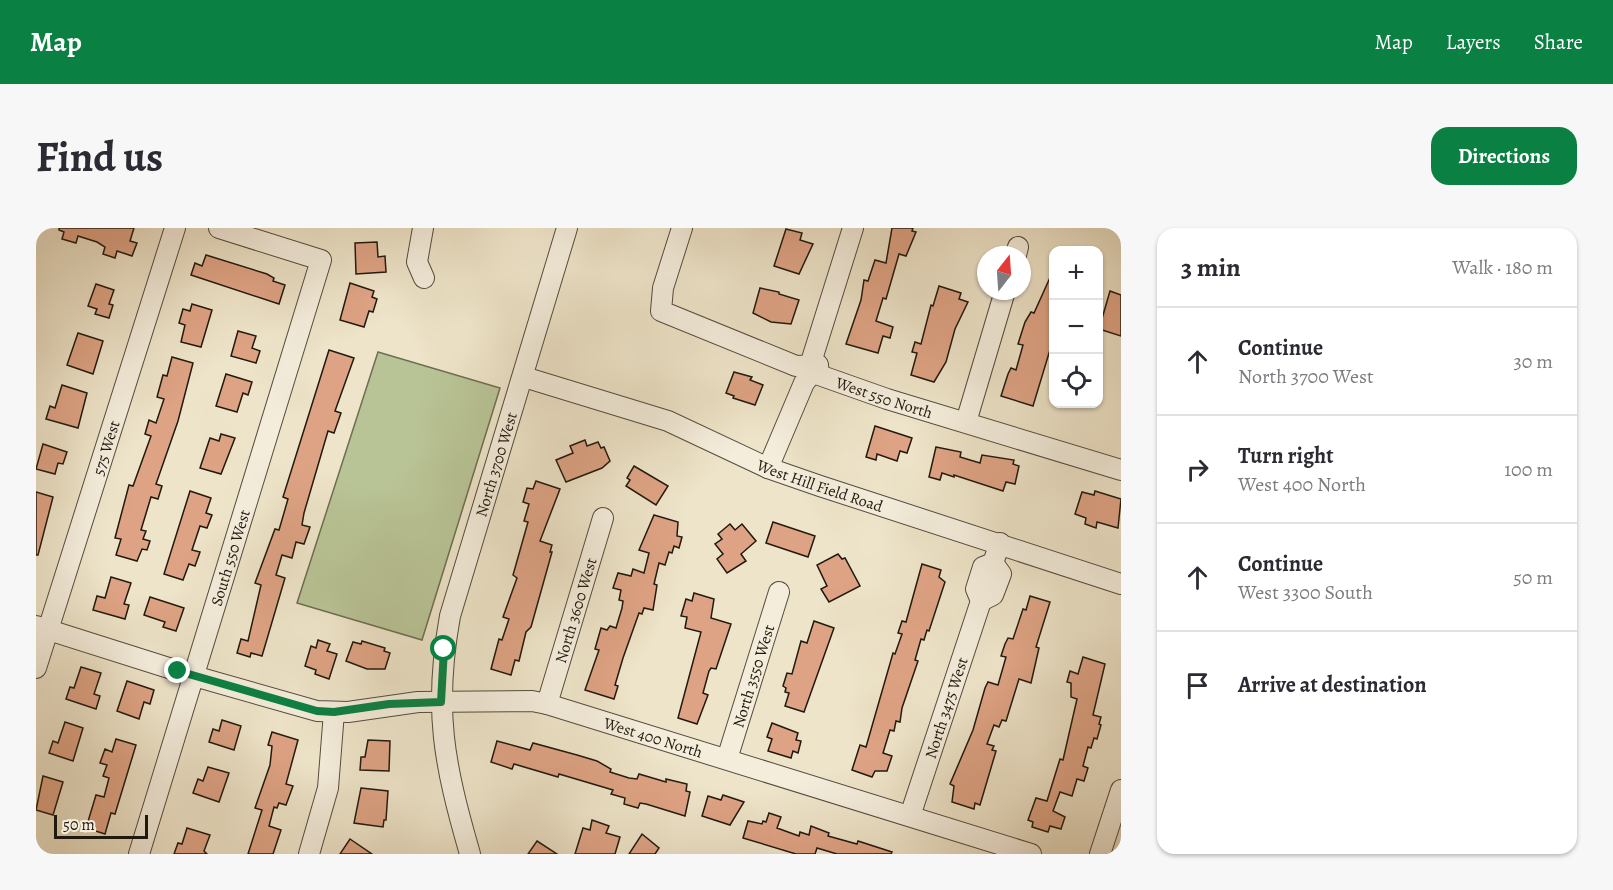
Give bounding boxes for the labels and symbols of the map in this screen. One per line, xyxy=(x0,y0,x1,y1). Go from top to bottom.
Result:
north arrow xyxy=(977,246,1031,300)
street label: West 550 North xyxy=(832,372,936,424)
street label: North 3700 West xyxy=(470,409,523,520)
street label: 575 West xyxy=(88,418,126,478)
street label: West Hill Field Road xyxy=(752,454,886,518)
street label: South 550 West xyxy=(206,507,256,609)
street label: North 3600 West xyxy=(550,555,602,666)
street label: North 3550 West xyxy=(727,622,780,731)
route start xyxy=(430,635,456,661)
street label: North 3475 West xyxy=(920,654,974,762)
route end xyxy=(164,657,190,683)
street label: West 400 North xyxy=(600,712,706,764)
scale bar xyxy=(54,812,148,840)

